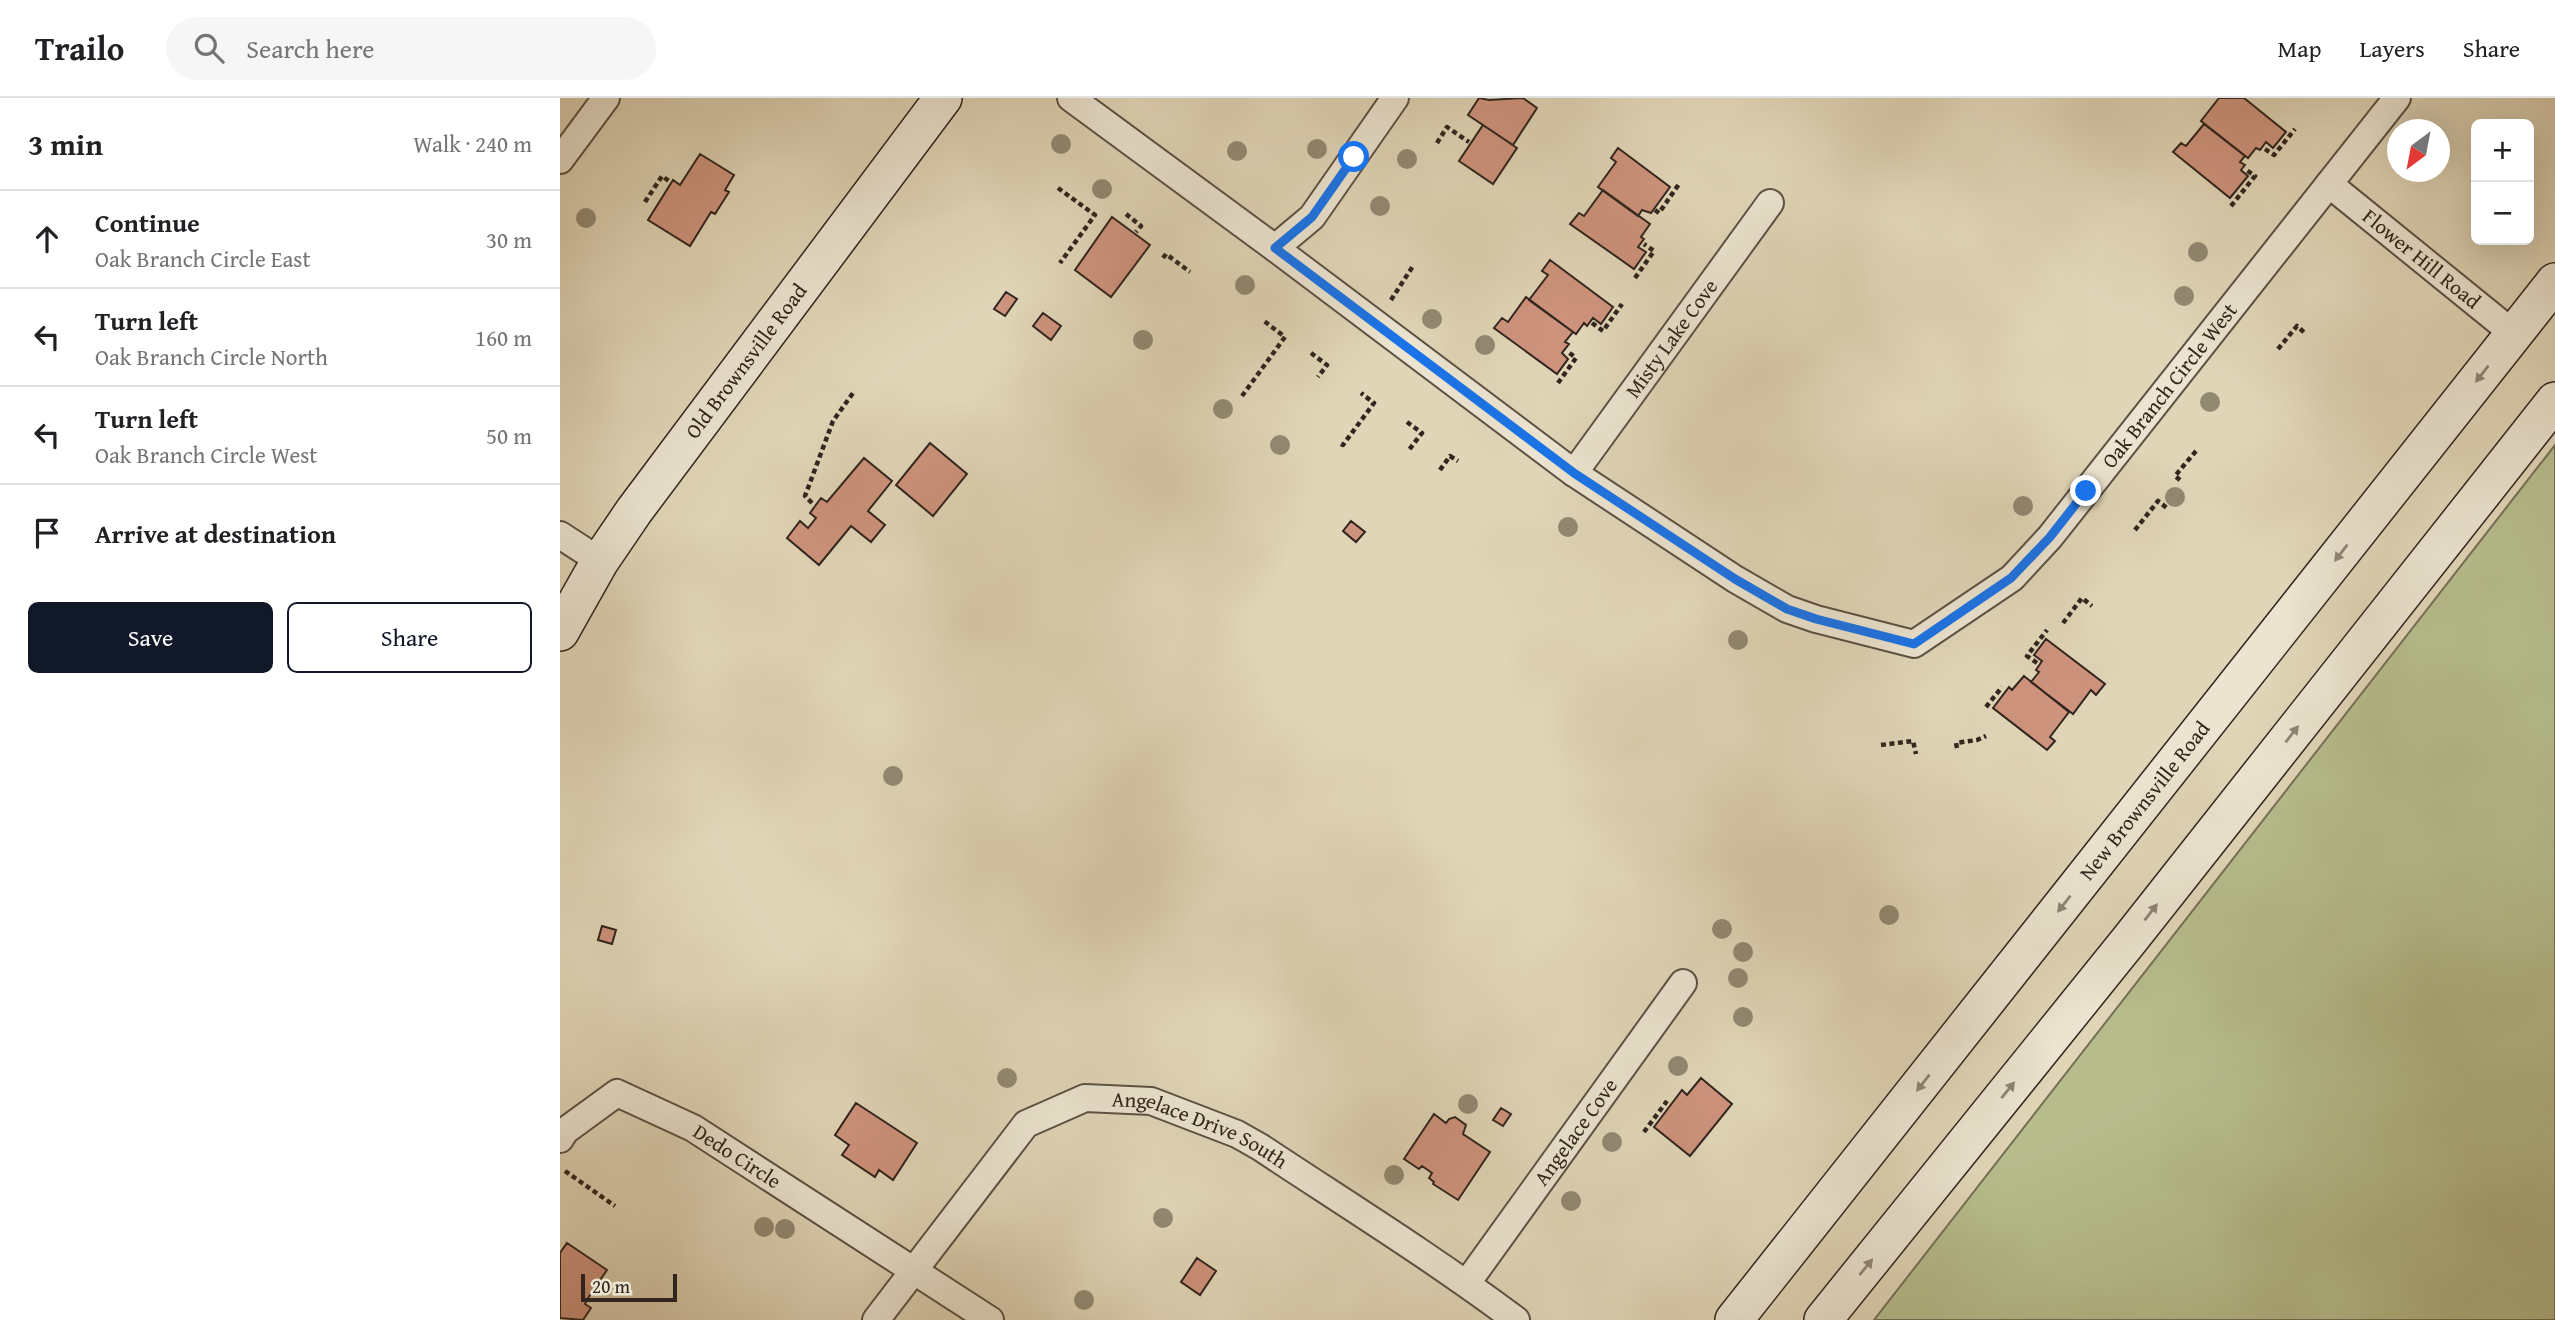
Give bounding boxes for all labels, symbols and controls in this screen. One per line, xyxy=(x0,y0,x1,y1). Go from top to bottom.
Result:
search box xyxy=(166,17,656,80)
text: Trailo xyxy=(35,24,124,72)
icon: search xyxy=(190,29,228,67)
text: Search here xyxy=(246,29,375,68)
text: Map xyxy=(2278,31,2321,66)
text: Layers xyxy=(2359,31,2425,66)
text: Share xyxy=(2463,31,2520,66)
north arrow xyxy=(2387,119,2450,182)
map controls xyxy=(2471,119,2534,245)
button: + xyxy=(2471,119,2534,182)
text: 3 min xyxy=(28,122,103,166)
text: Walk · 240 m xyxy=(413,127,532,160)
route start xyxy=(1338,141,1369,172)
button: − xyxy=(2471,182,2534,245)
street label: Flower Hill Road xyxy=(2356,201,2488,317)
text: Continue xyxy=(95,203,200,242)
icon: ahead xyxy=(28,220,66,258)
text: 30 m xyxy=(486,223,532,256)
text: Oak Branch Circle East xyxy=(95,242,311,275)
street label: Misty Lake Cove xyxy=(1617,272,1725,404)
street label: Old Brownsville Road xyxy=(677,276,815,445)
street label: Oak Branch Circle West xyxy=(2094,296,2245,475)
text: Turn left xyxy=(95,301,198,340)
icon: left xyxy=(28,318,66,356)
text: 160 m xyxy=(475,321,532,354)
text: Oak Branch Circle North xyxy=(95,340,328,373)
one-way arrow xyxy=(2476,365,2490,383)
text: Turn left xyxy=(95,399,198,438)
icon: left xyxy=(28,416,66,454)
text: 50 m xyxy=(486,419,532,452)
text: Oak Branch Circle West xyxy=(95,438,317,471)
route end xyxy=(2070,475,2101,506)
icon: arrive xyxy=(28,514,66,552)
text: Arrive at destination xyxy=(95,514,336,553)
one-way arrow xyxy=(2334,543,2349,561)
button: Save xyxy=(28,602,273,673)
button: Share xyxy=(287,602,532,673)
street label: New Brownsville Road xyxy=(2071,714,2218,887)
one-way arrow xyxy=(2284,725,2299,743)
one-way arrow xyxy=(2057,896,2072,913)
one-way arrow xyxy=(2143,904,2158,922)
street label: Angelace Cove xyxy=(1526,1071,1625,1192)
one-way arrow xyxy=(1915,1073,1930,1091)
one-way arrow xyxy=(2001,1081,2016,1099)
street label: Angelace Drive South xyxy=(1111,1083,1294,1176)
street label: Dedo Circle xyxy=(687,1116,788,1196)
one-way arrow xyxy=(1858,1258,1873,1276)
scale bar xyxy=(581,1271,677,1303)
text: 20 m xyxy=(592,1272,630,1300)

